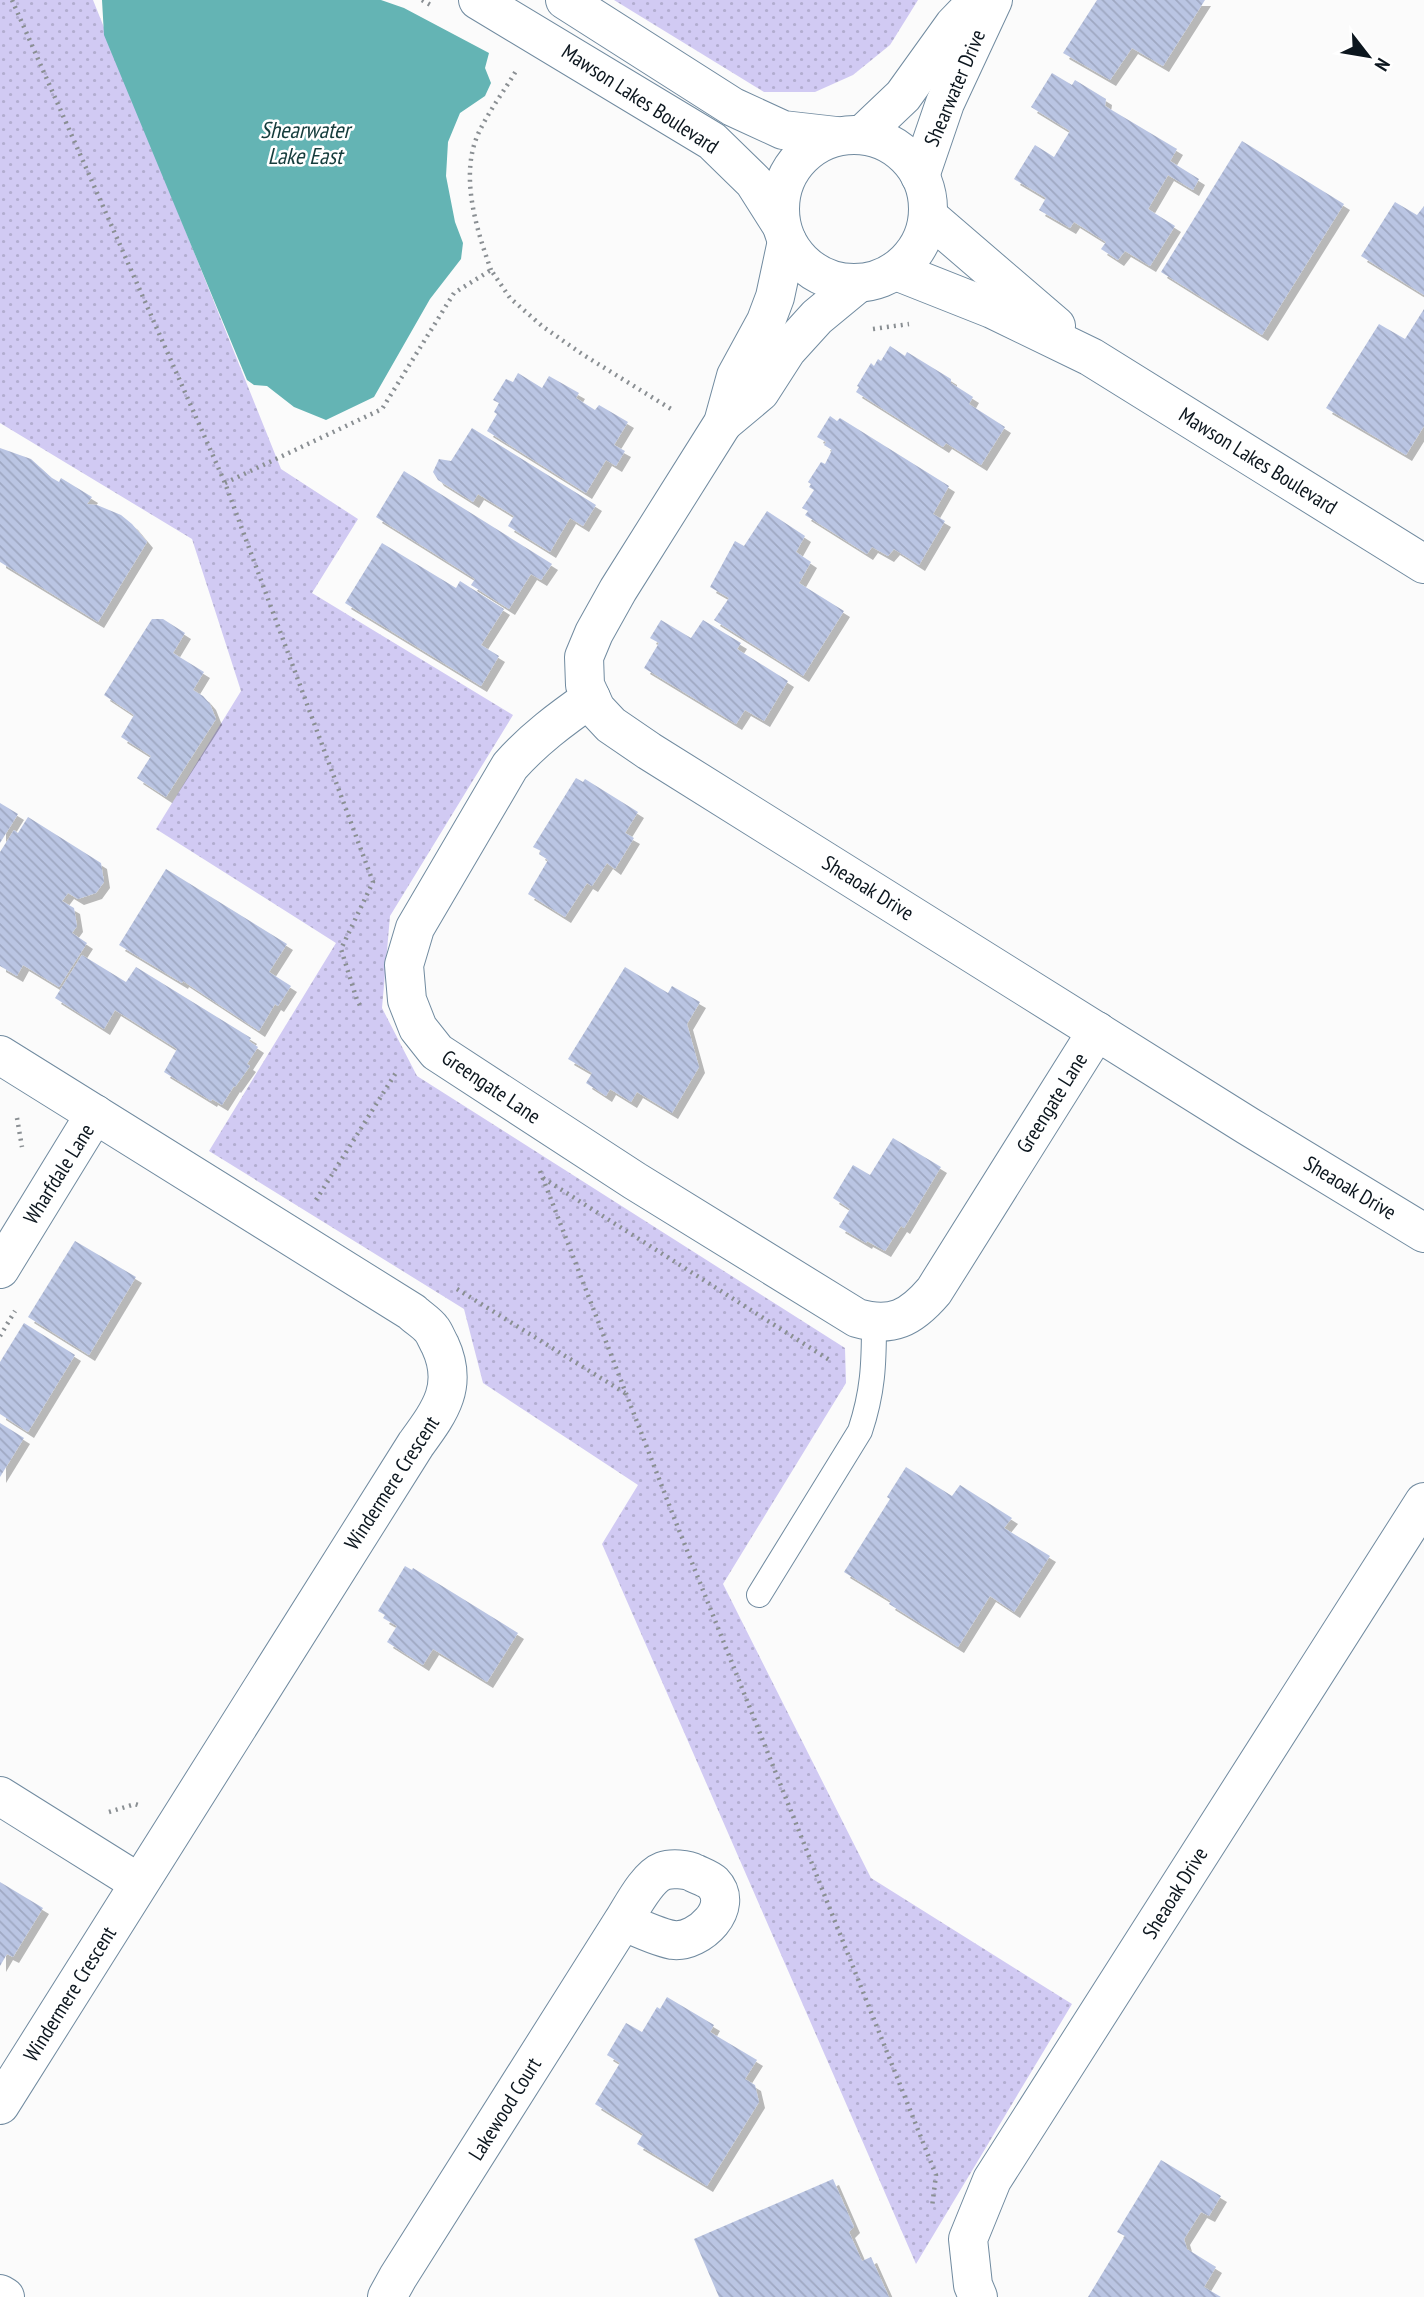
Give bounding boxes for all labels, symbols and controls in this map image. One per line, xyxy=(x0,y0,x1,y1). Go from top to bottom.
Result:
north arrow xyxy=(1333,21,1403,91)
street label: Shearwater Drive xyxy=(918,25,991,150)
street label: Mawson Lakes Boulevard xyxy=(557,38,724,159)
text: N xyxy=(1370,54,1396,75)
water label: Shearwater Lake East xyxy=(260,115,354,170)
street label: Mawson Lakes Boulevard xyxy=(1174,401,1342,520)
street label: Sheaoak Drive xyxy=(817,849,919,926)
street label: Greengate Lane xyxy=(437,1044,546,1129)
street label: Greengate Lane xyxy=(1010,1047,1093,1158)
street label: Wharfdale Lane xyxy=(17,1119,100,1229)
street label: Sheaoak Drive xyxy=(1299,1149,1401,1226)
street label: Windermere Crescent xyxy=(338,1410,445,1555)
street label: Sheaoak Drive xyxy=(1136,1842,1213,1944)
street label: Windermere Crescent xyxy=(17,1921,122,2066)
street label: Lakewood Court xyxy=(462,2052,547,2165)

